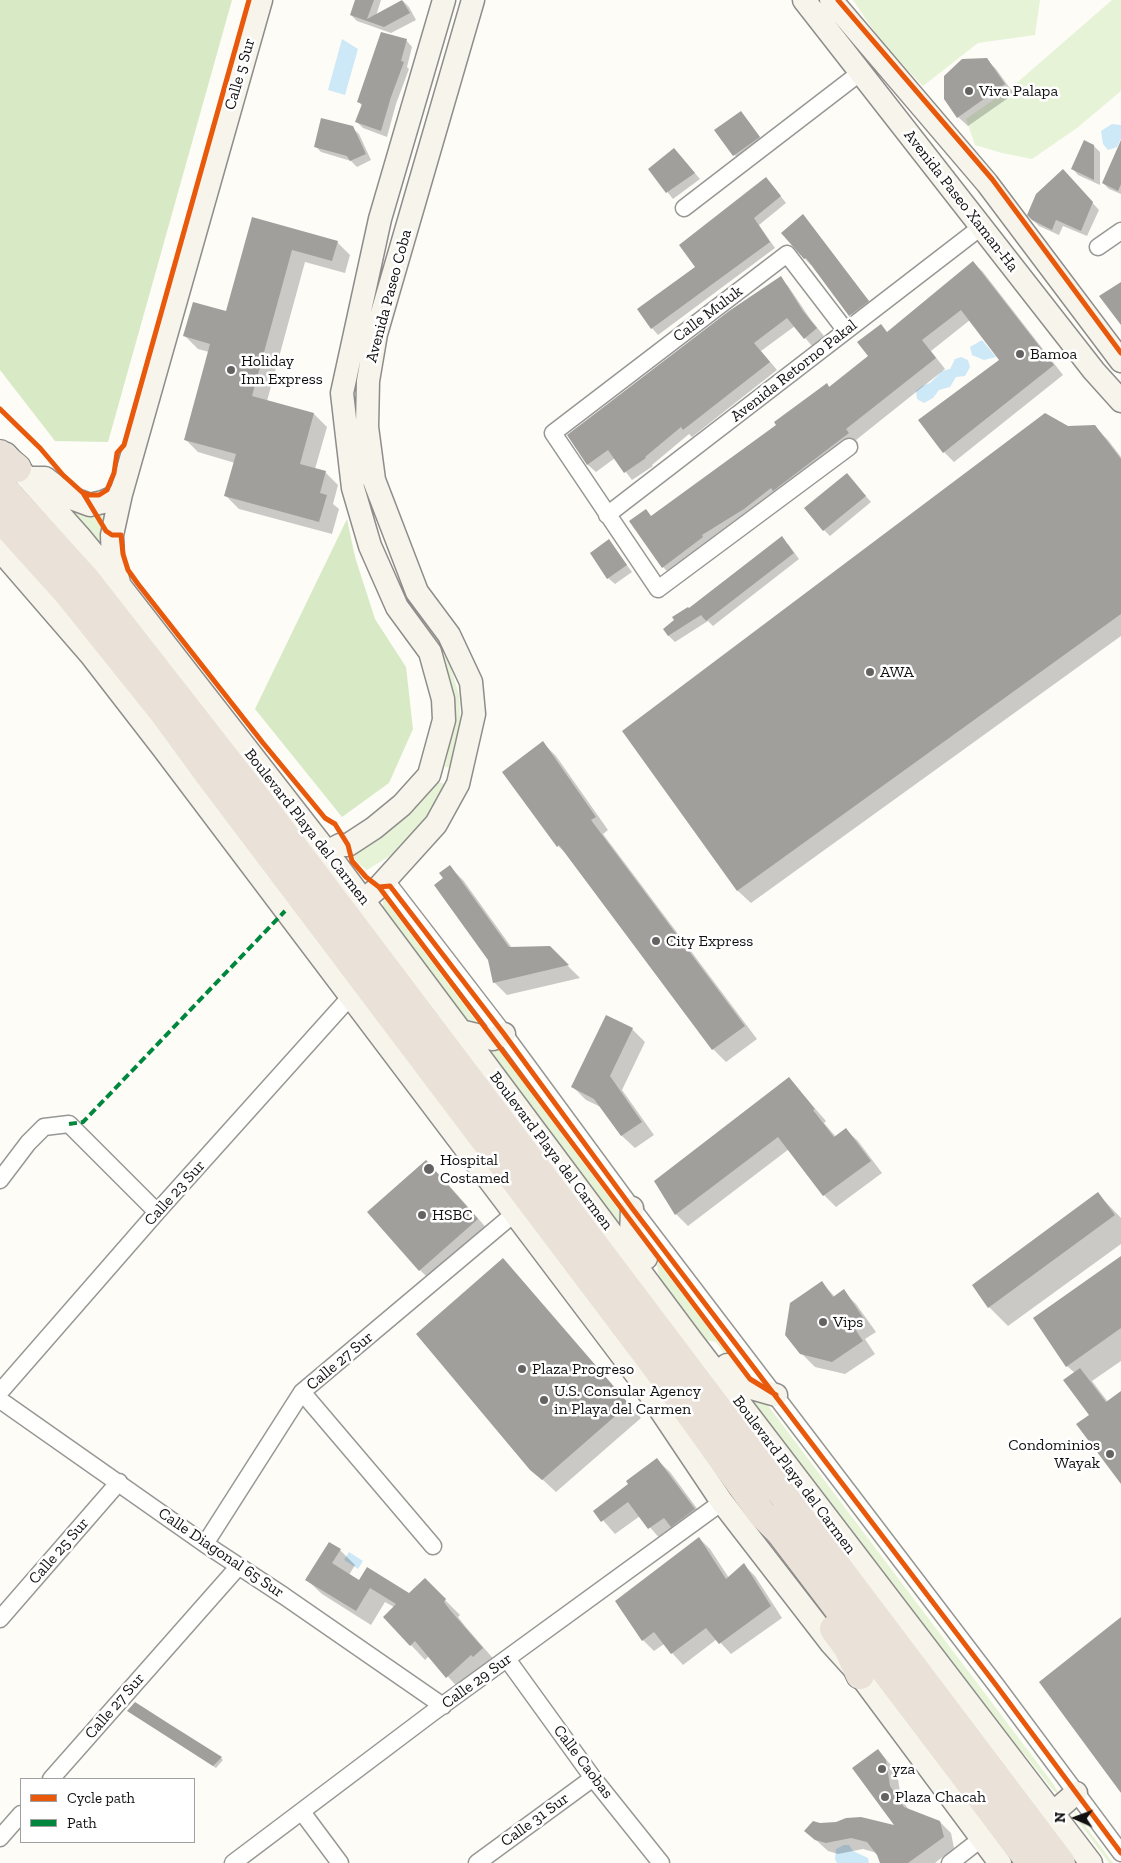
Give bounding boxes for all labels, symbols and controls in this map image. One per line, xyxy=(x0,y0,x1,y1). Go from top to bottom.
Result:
street label: Calle 5 Sur xyxy=(221,36,259,112)
place label: Viva Palapa xyxy=(979,81,1058,101)
marker: Viva Palapa xyxy=(963,85,975,97)
street label: Avenida Paseo Xaman-Ha xyxy=(900,126,1022,276)
street label: Avenida Paseo Coba xyxy=(362,227,416,365)
street label: Calle Muluk xyxy=(669,282,747,346)
street label: Avenida Retorno Pakal xyxy=(727,316,861,426)
place label: Bamoa xyxy=(1030,344,1077,364)
marker: Bamoa xyxy=(1014,348,1026,360)
place label: Holiday Inn Express xyxy=(241,351,323,389)
marker: Holiday Inn Express xyxy=(225,364,237,376)
place label: AWA xyxy=(880,662,914,682)
marker: AWA xyxy=(864,666,876,678)
street label: Boulevard Playa del Carmen xyxy=(240,745,374,909)
place label: City Express xyxy=(666,931,753,951)
marker: City Express xyxy=(650,935,662,947)
street label: Boulevard Playa del Carmen xyxy=(485,1068,617,1234)
place label: Hospital Costamed xyxy=(440,1150,509,1188)
street label: Calle 23 Sur xyxy=(141,1156,209,1230)
marker: Hospital Costamed xyxy=(422,1162,436,1176)
place label: HSBC xyxy=(432,1205,473,1225)
marker: HSBC xyxy=(416,1209,428,1221)
place label: Vips xyxy=(833,1312,863,1332)
marker: Vips xyxy=(817,1316,829,1328)
street label: Calle 27 Sur xyxy=(303,1327,377,1395)
place label: Plaza Progreso xyxy=(532,1359,634,1379)
marker: Plaza Progreso xyxy=(516,1363,528,1375)
place label: U.S. Consular Agency in Playa del Carmen xyxy=(554,1381,701,1419)
street label: Boulevard Playa del Carmen xyxy=(728,1392,860,1558)
marker: U.S. Consular Agency in Playa del Carmen xyxy=(538,1394,550,1406)
place label: Condominios Wayak xyxy=(1008,1435,1100,1473)
marker: Condominios Wayak xyxy=(1104,1448,1116,1460)
street label: Calle Diagonal 65 Sur xyxy=(154,1504,288,1602)
street label: Calle 25 Sur xyxy=(25,1514,93,1588)
street label: Calle 29 Sur xyxy=(438,1649,516,1713)
street label: Calle 27 Sur xyxy=(81,1669,149,1743)
street label: Calle Caobas xyxy=(549,1721,617,1803)
place label: yza xyxy=(892,1759,915,1779)
marker: yza xyxy=(876,1763,888,1775)
legend xyxy=(20,1778,195,1843)
place label: Plaza Chacah xyxy=(895,1787,986,1807)
text: Cycle path xyxy=(67,1789,135,1807)
street label: Calle 31 Sur xyxy=(497,1789,573,1851)
marker: Plaza Chacah xyxy=(879,1791,891,1803)
north arrow xyxy=(1051,1793,1101,1843)
text: N xyxy=(1052,1812,1069,1823)
text: Path xyxy=(67,1814,97,1832)

